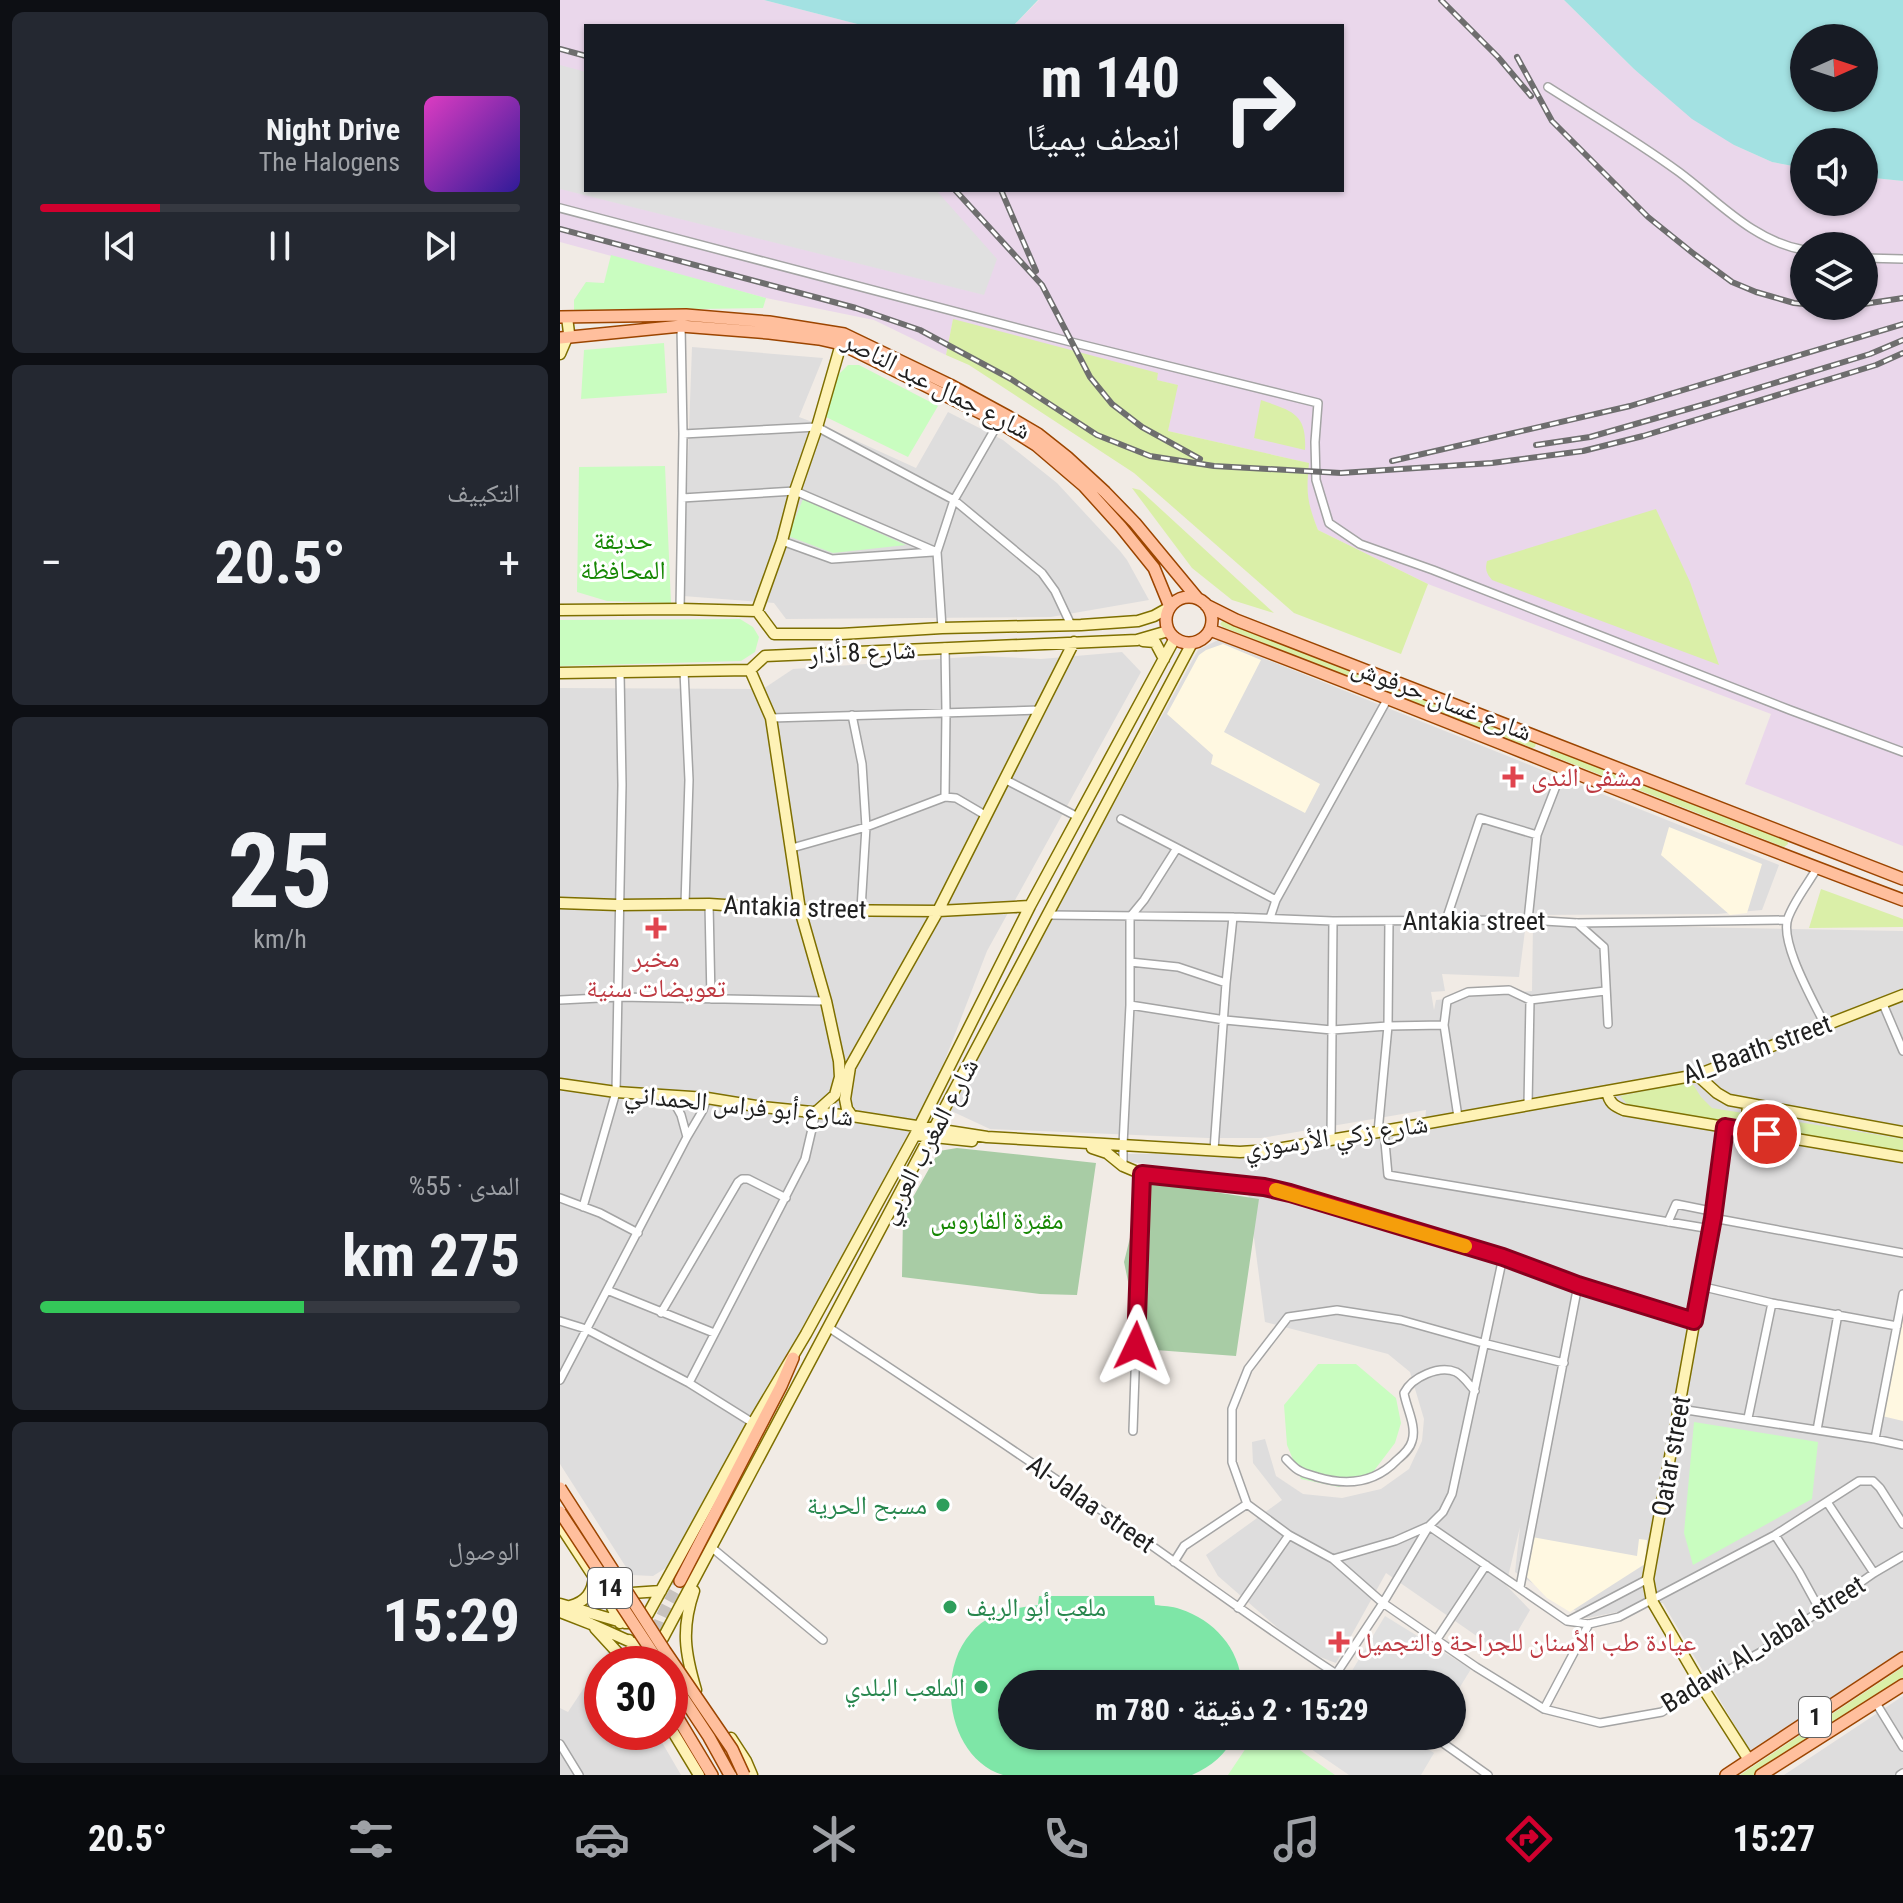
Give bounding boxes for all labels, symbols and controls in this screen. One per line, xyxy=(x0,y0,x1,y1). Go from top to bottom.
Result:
north arrow xyxy=(1790,24,1878,112)
map controls xyxy=(1790,24,1878,320)
text: 140 m xyxy=(1041,45,1180,111)
icon: right xyxy=(1208,56,1312,160)
text: Night Drive xyxy=(266,112,400,147)
text: انعطف يمينًا xyxy=(1027,117,1180,159)
button: sound xyxy=(1790,128,1878,216)
text: The Halogens xyxy=(259,147,400,177)
icon: previous xyxy=(98,224,142,268)
icon: pause xyxy=(258,224,302,268)
icon: next xyxy=(418,224,462,268)
button: layers xyxy=(1790,232,1878,320)
street label: شارع جمال عبد الناصر xyxy=(837,324,1036,446)
text: التكييف xyxy=(447,478,520,508)
park label: حديقة المحافظة xyxy=(580,525,666,585)
text: 20.5° xyxy=(214,527,346,598)
text: − xyxy=(40,537,62,589)
text: + xyxy=(498,537,520,589)
street label: شارع 8 أذار xyxy=(807,634,916,671)
street label: شارع غسان حرفوش xyxy=(1348,651,1536,748)
place label: مشفى الندى xyxy=(1531,762,1642,793)
marker: مشفى الندى xyxy=(1502,766,1524,788)
text: 25 xyxy=(227,811,333,932)
street label: Antakia street xyxy=(723,890,867,924)
street label: Antakia street xyxy=(1402,906,1546,936)
marker: مخبر تعويضات سنية xyxy=(645,917,667,939)
text: km/h xyxy=(253,924,307,954)
place label: مخبر تعويضات سنية xyxy=(586,943,726,1003)
street label: Al_Baath street xyxy=(1679,1008,1835,1090)
street label: شارع المغرب العربي xyxy=(872,1053,989,1232)
street label: شارع أبو فراس الحمداني xyxy=(622,1077,855,1138)
pin xyxy=(1733,1100,1801,1168)
street label: شارع زكي الأرسوزي xyxy=(1242,1108,1431,1169)
icon: arrive xyxy=(1745,1112,1789,1156)
text: المدى · 55% xyxy=(409,1171,520,1201)
park label: مقبرة الفاروس xyxy=(930,1205,1064,1236)
text: 275 km xyxy=(342,1220,520,1291)
position arrow xyxy=(1094,1304,1178,1388)
street label: Qatar street xyxy=(1646,1394,1696,1518)
street label: Al-Jalaa street xyxy=(1022,1449,1160,1559)
place label: مسبح الحرية xyxy=(807,1490,927,1522)
marker: مسبح الحرية xyxy=(934,1496,952,1514)
text: الوصول xyxy=(448,1536,520,1566)
road number: 14 xyxy=(588,1568,632,1608)
street label: Badawi Al_Jabal street xyxy=(1656,1569,1870,1719)
text: 15:29 xyxy=(382,1585,520,1656)
place label: ملعب أبو الريف xyxy=(966,1591,1106,1622)
marker: ملعب أبو الريف xyxy=(941,1598,959,1616)
place label: عيادة طب الأسنان للجراحة والتجميل xyxy=(1357,1627,1696,1658)
marker: عيادة طب الأسنان للجراحة والتجميل xyxy=(1328,1631,1350,1653)
speed limit sign: 30 xyxy=(584,1646,688,1750)
place label: الملعب البلدي xyxy=(844,1672,965,1708)
marker: الملعب البلدي xyxy=(972,1678,990,1696)
text: 15:29 · 2 دقيقة · 780 m xyxy=(1095,1692,1369,1727)
road number: 1 xyxy=(1799,1697,1831,1737)
icon: filters xyxy=(343,1811,399,1867)
icon: car xyxy=(574,1811,630,1867)
icon: climate xyxy=(806,1811,862,1867)
icon: phone xyxy=(1038,1811,1094,1867)
icon: music xyxy=(1269,1811,1325,1867)
icon: directions xyxy=(1501,1811,1557,1867)
text: 20.5° xyxy=(88,1818,167,1860)
text: 15:27 xyxy=(1733,1818,1815,1860)

